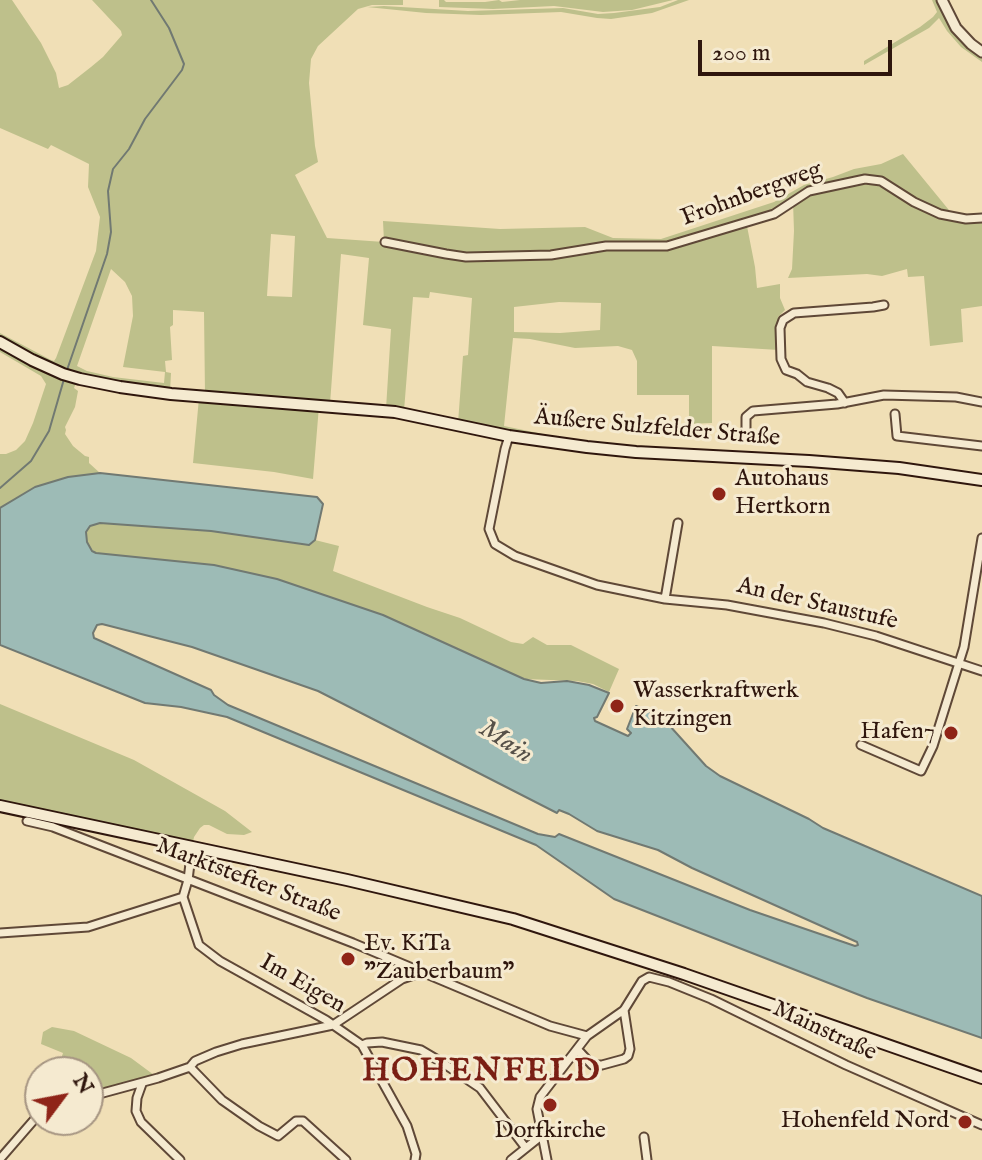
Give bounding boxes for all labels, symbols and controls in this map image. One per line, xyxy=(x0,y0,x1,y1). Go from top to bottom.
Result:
scale bar xyxy=(702,24,896,74)
text: 200 m xyxy=(712,38,771,69)
street label: Frohnbergweg xyxy=(678,156,826,234)
street label: Äußere Sulzfelder Straße xyxy=(533,404,781,454)
place label: Autohaus Hertkorn xyxy=(735,466,830,522)
marker: Autohaus Hertkorn xyxy=(710,485,728,503)
street label: An der Staustufe xyxy=(734,572,900,638)
place label: Wasserkraftwerk Kitzingen xyxy=(633,678,799,734)
marker: Wasserkraftwerk Kitzingen xyxy=(608,697,626,715)
water label: Main xyxy=(472,714,538,772)
place label: Hafen7 xyxy=(860,719,935,747)
marker: Hafen7 xyxy=(942,724,960,742)
street label: Marktstefter Straße xyxy=(152,833,344,929)
place label: Ev. KiTa "Zauberbaum" xyxy=(364,931,514,987)
street label: Im Eigen xyxy=(254,949,350,1021)
marker: Ev. KiTa "Zauberbaum" xyxy=(339,950,357,968)
street label: Mainstraße xyxy=(767,995,881,1069)
district label: HOHENFELD xyxy=(362,1054,602,1092)
north arrow xyxy=(24,1056,104,1136)
text: N xyxy=(66,1069,100,1100)
marker: Dorfkirche xyxy=(541,1096,559,1114)
place label: Hohenfeld Nord xyxy=(781,1108,949,1136)
marker: Hohenfeld Nord xyxy=(956,1113,974,1131)
place label: Dorfkirche xyxy=(494,1118,606,1146)

